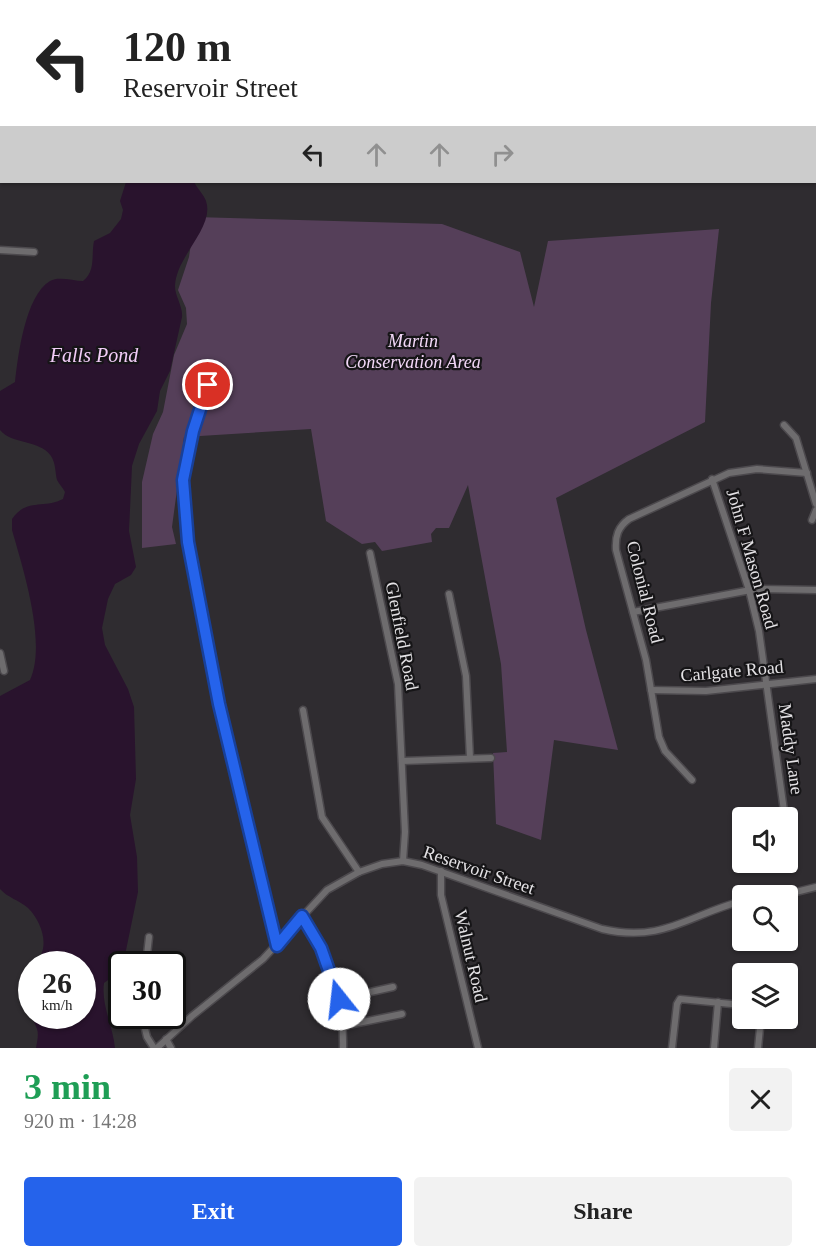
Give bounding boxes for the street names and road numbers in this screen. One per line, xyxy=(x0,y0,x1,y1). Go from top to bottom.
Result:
street label: John F Mason Road xyxy=(722,487,782,631)
street label: Colonial Road xyxy=(623,539,667,645)
street label: Glenfield Road xyxy=(382,580,422,692)
street label: Carlgate Road xyxy=(680,657,784,685)
street label: Maddy Lane xyxy=(775,702,807,796)
street label: Reservoir Street xyxy=(421,842,537,898)
street label: Walnut Road xyxy=(451,908,491,1004)

